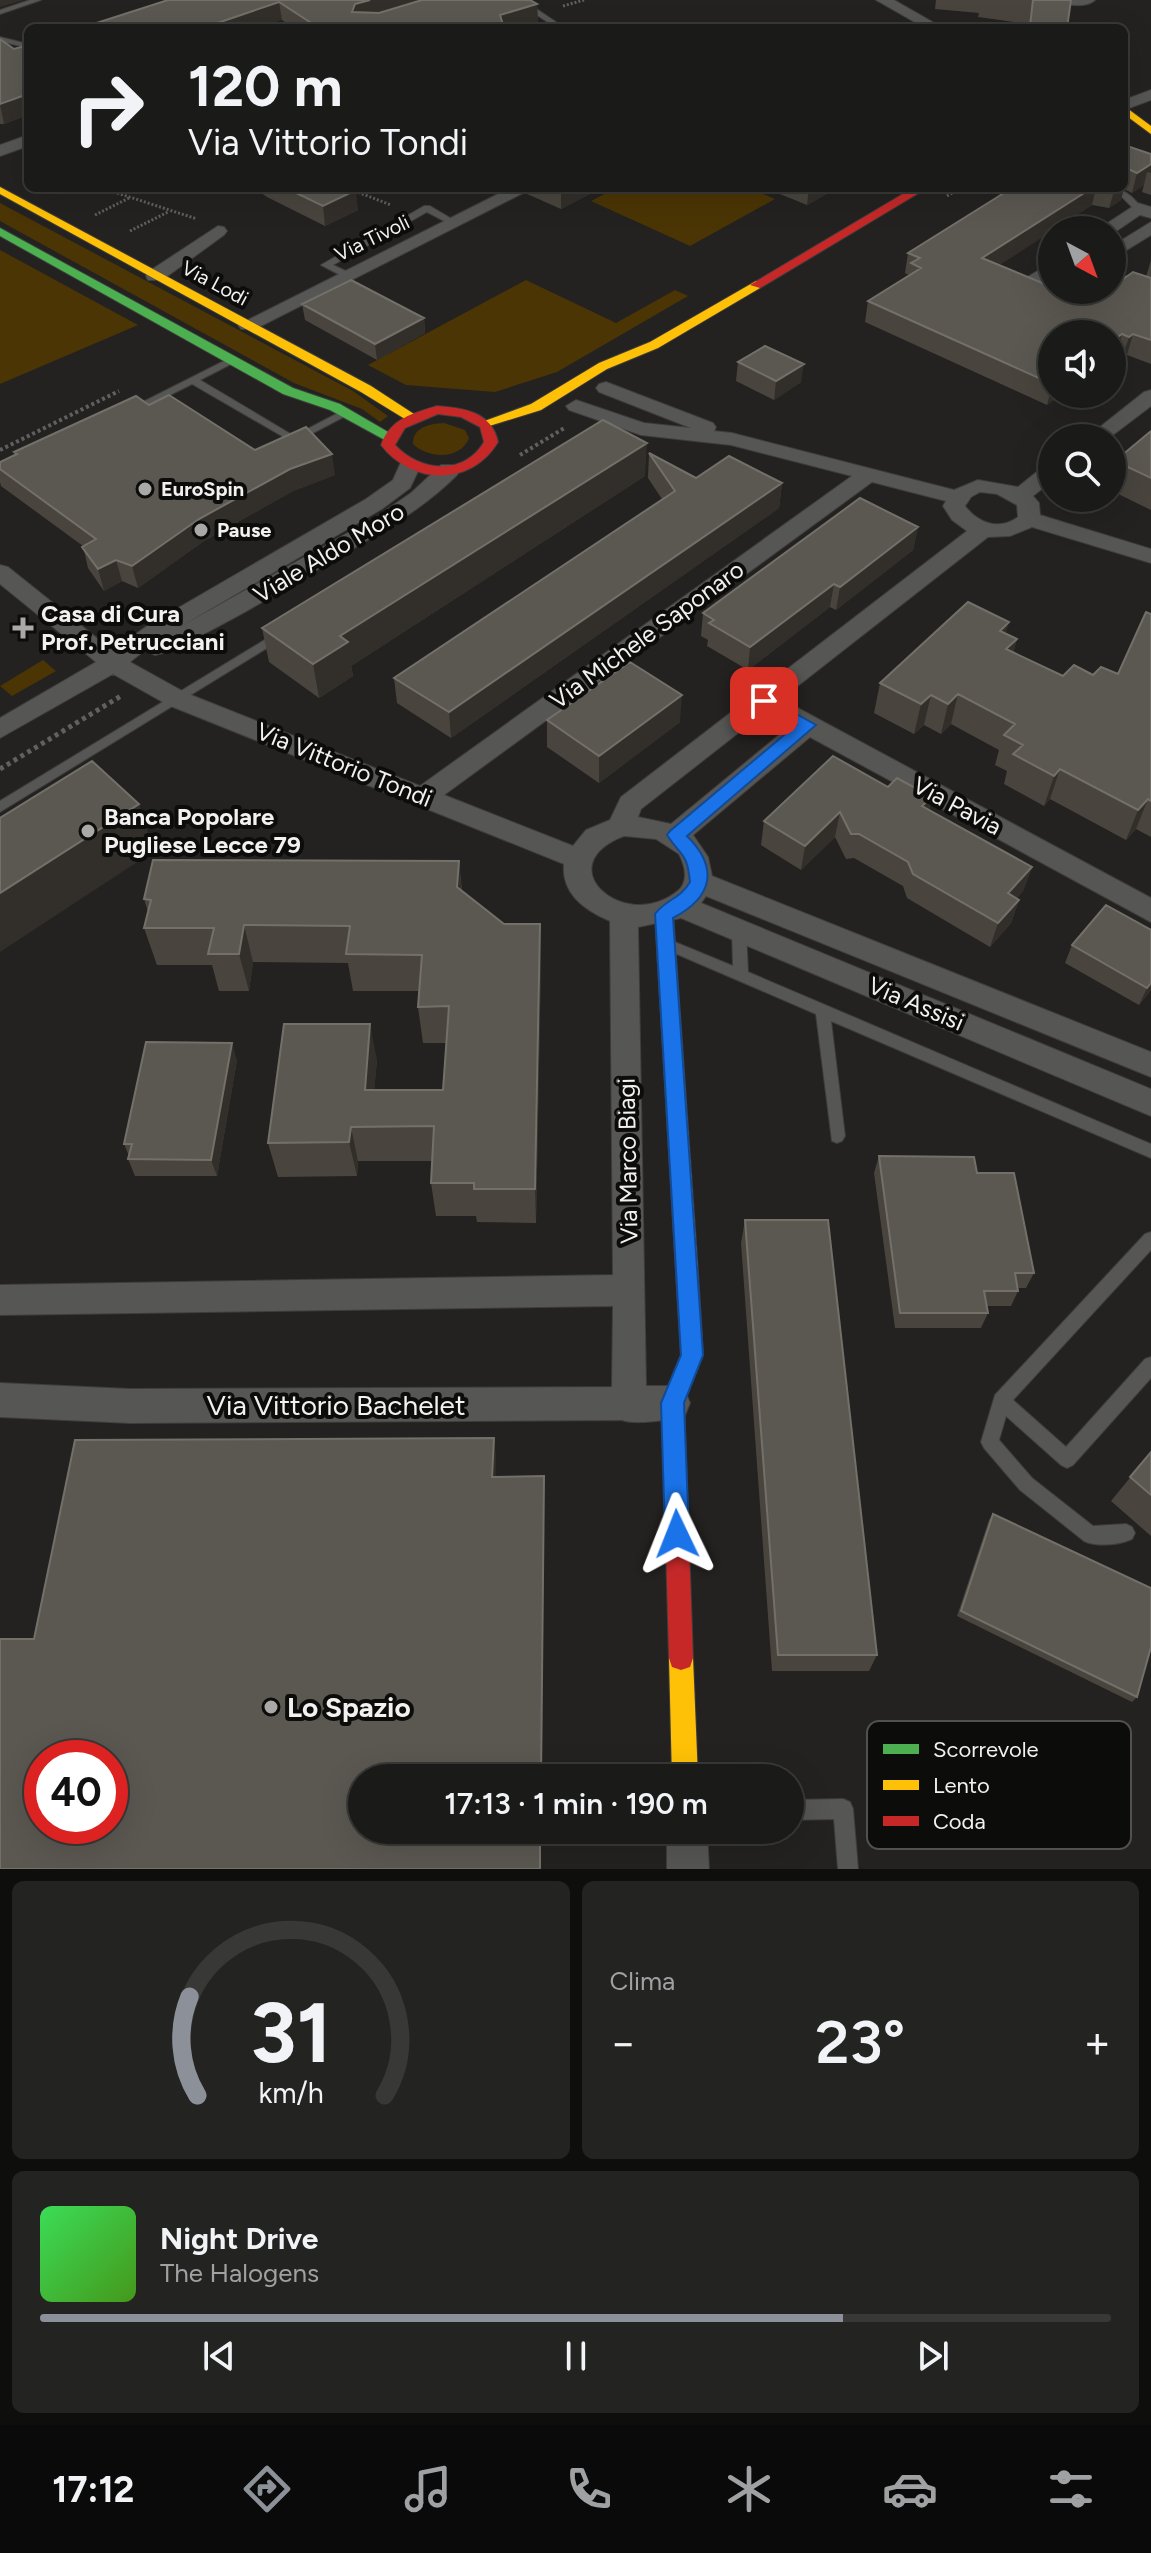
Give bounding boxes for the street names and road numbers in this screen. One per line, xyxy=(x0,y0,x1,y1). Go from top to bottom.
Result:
street label: Via Tivoli xyxy=(331,210,413,266)
street label: Via Lodi xyxy=(178,256,252,310)
street label: Viale Aldo Moro xyxy=(248,496,409,609)
street label: Via Michele Saponaro xyxy=(544,554,749,715)
street label: Via Vittorio Tondi xyxy=(252,716,436,813)
street label: Via Pavia xyxy=(908,770,1007,841)
street label: Via Assisi xyxy=(864,970,968,1037)
street label: Via Marco Biagi xyxy=(612,1078,643,1244)
street label: Via Vittorio Bachelet xyxy=(207,1388,465,1422)

